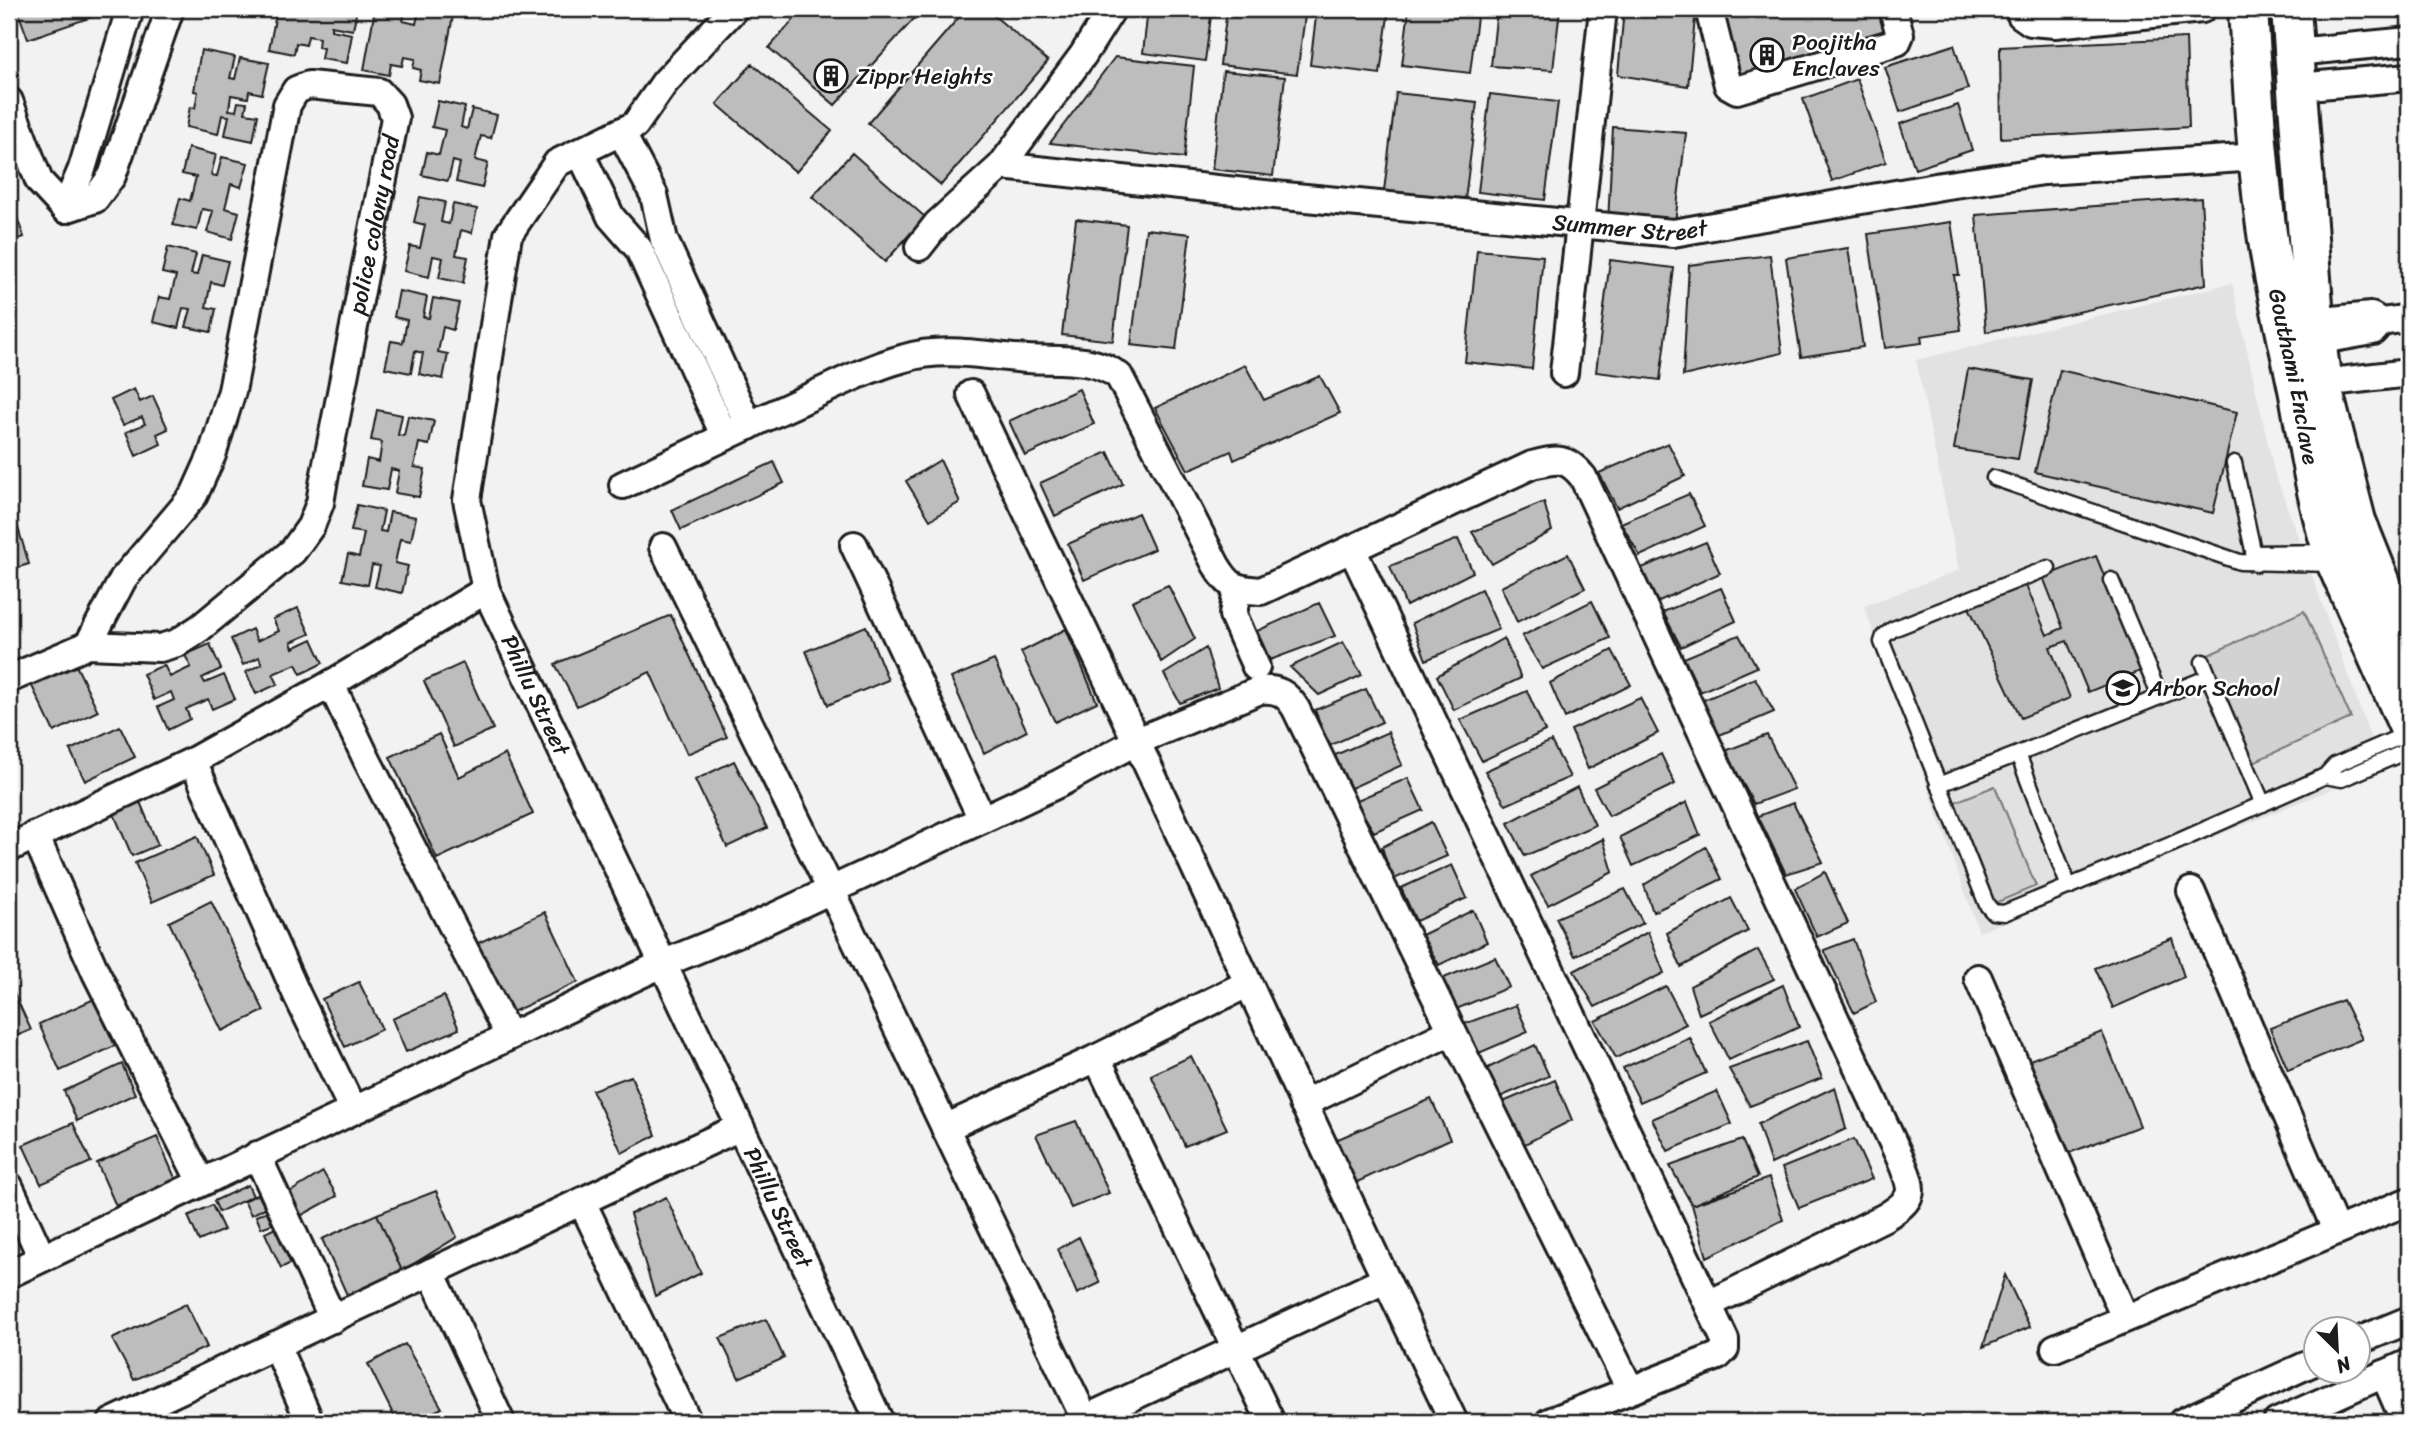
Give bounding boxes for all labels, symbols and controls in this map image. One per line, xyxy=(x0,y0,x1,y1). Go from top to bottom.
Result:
place label: Poojitha Enclaves xyxy=(1792,22,1880,89)
building icon: Poojitha Enclaves xyxy=(1748,36,1786,74)
place label: Zippr Heights xyxy=(856,56,993,97)
building icon: Zippr Heights xyxy=(812,57,850,95)
street label: police colony road xyxy=(336,130,412,319)
street label: Summer Street xyxy=(1550,201,1712,254)
street label: Gouthami Enclave xyxy=(2256,285,2332,468)
street label: Phillu Street xyxy=(489,627,583,764)
place label: Arbor School xyxy=(2147,668,2280,709)
school or university icon: Arbor School xyxy=(2104,669,2142,707)
street label: Phillu Street xyxy=(732,1140,825,1276)
north arrow xyxy=(2302,1316,2372,1386)
text: N xyxy=(2330,1347,2357,1383)

